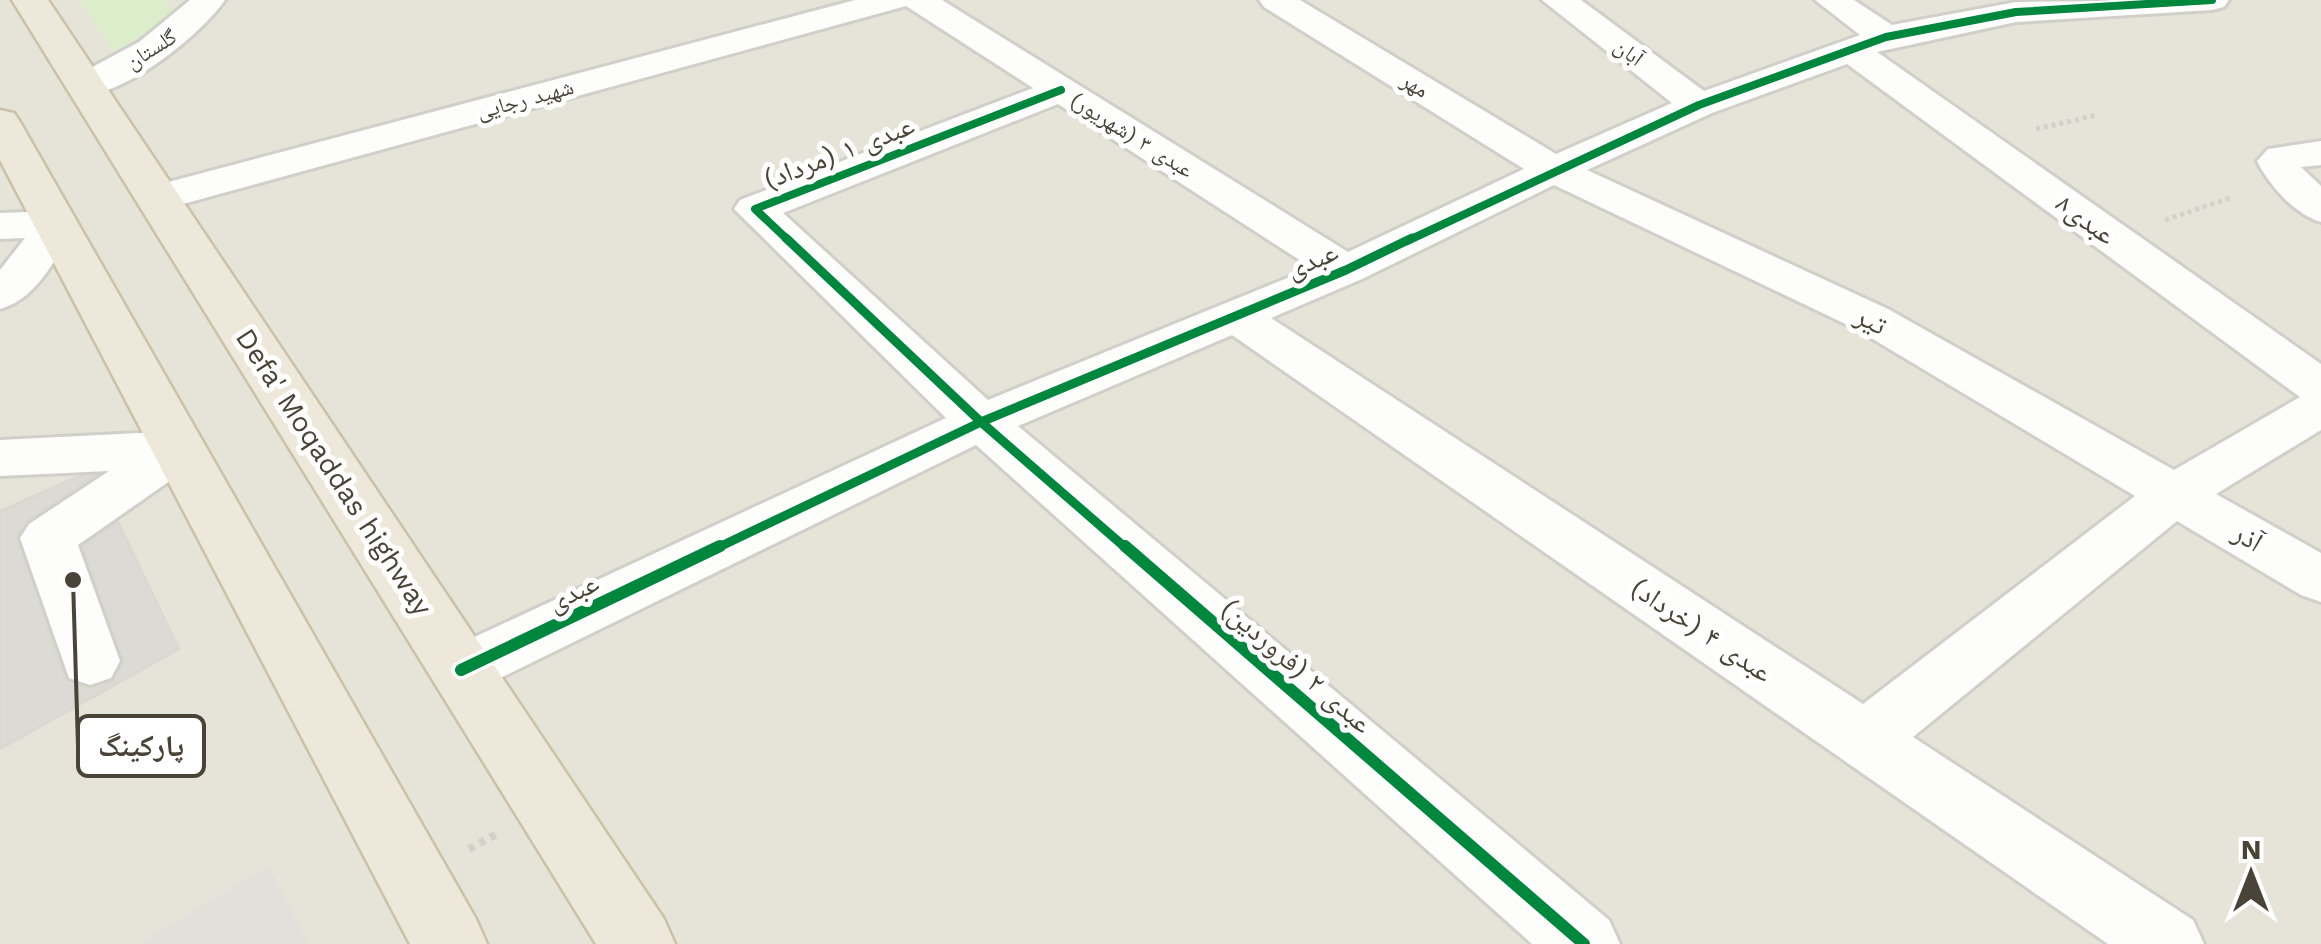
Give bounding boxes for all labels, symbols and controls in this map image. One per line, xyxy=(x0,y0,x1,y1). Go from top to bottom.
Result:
street label: گلستان xyxy=(121,24,182,75)
street label: آبان xyxy=(1609,33,1649,72)
street label: مهر xyxy=(1396,67,1433,103)
street label: شهید رجایی xyxy=(474,74,577,125)
street label: عبدی ۳ (شهریور) xyxy=(1066,87,1198,184)
street label: عبدی ۱ (مرداد) xyxy=(759,108,919,196)
street label: عبدی۸ xyxy=(2050,186,2122,252)
street label: عبدی xyxy=(1281,234,1343,286)
street label: تیر xyxy=(1849,298,1892,342)
street label: Defa' Moqaddas highway xyxy=(229,322,440,622)
street label: آذر xyxy=(2226,515,2270,559)
street label: عبدی xyxy=(542,566,604,618)
street label: عبدی ۴ (خرداد) xyxy=(1625,571,1779,689)
street label: عبدی ۲ (فروردین) xyxy=(1214,592,1379,741)
callout: پارکینگ xyxy=(78,716,204,776)
text: پارکینگ xyxy=(98,728,184,764)
north arrow xyxy=(2201,824,2301,924)
text: N xyxy=(2241,833,2261,866)

